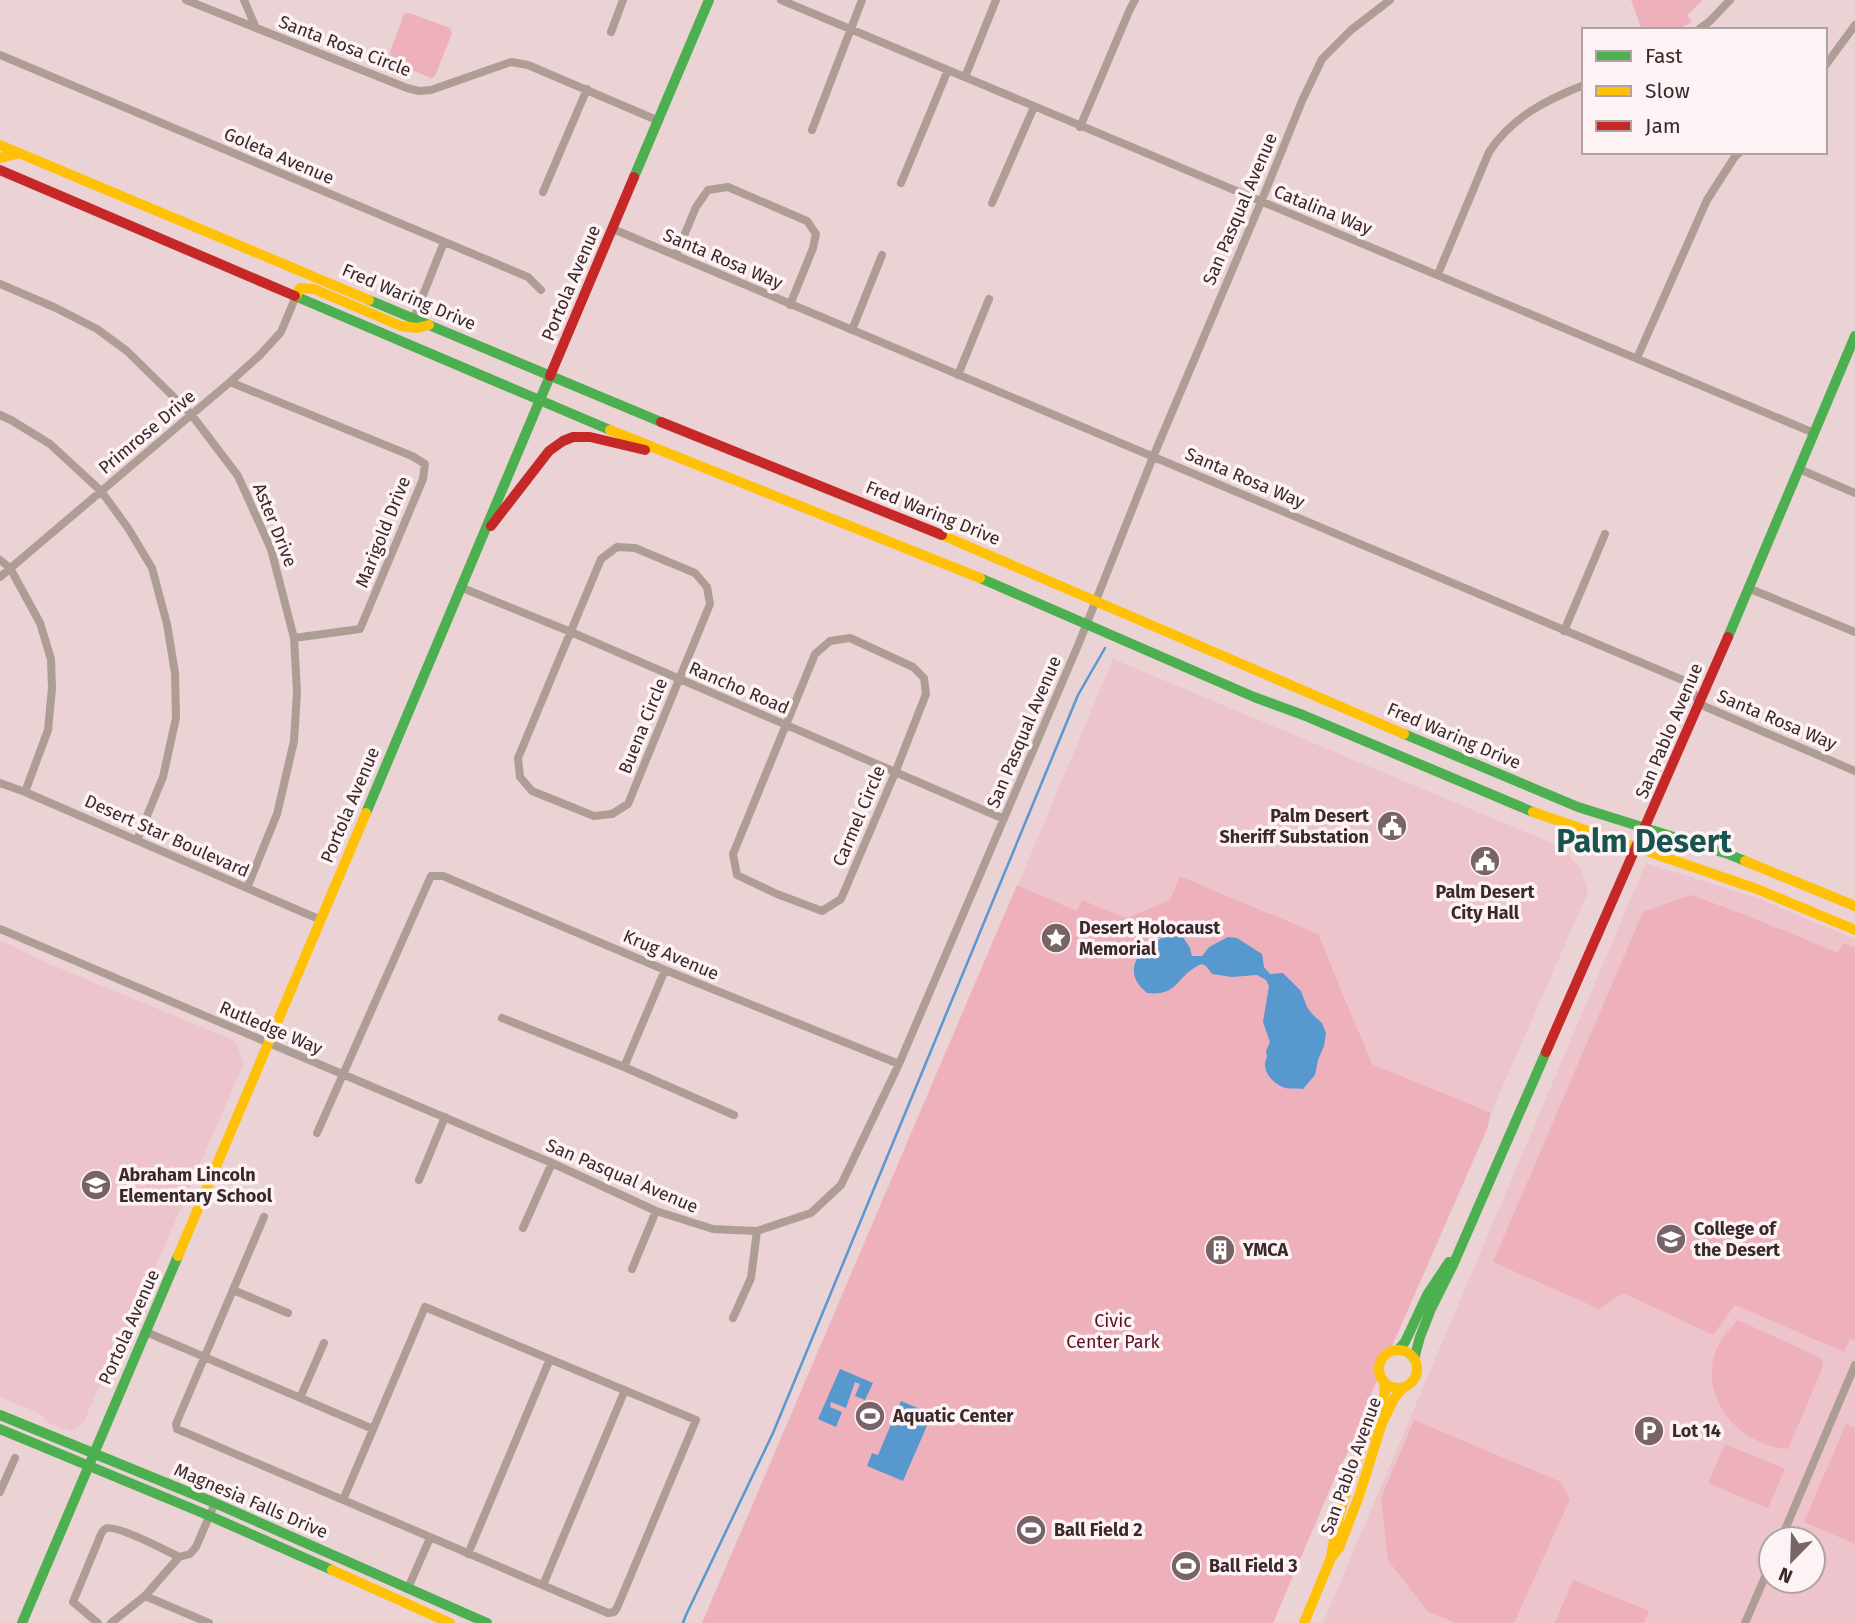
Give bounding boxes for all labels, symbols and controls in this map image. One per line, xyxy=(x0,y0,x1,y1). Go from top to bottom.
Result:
street label: Santa Rosa Circle xyxy=(276,11,414,81)
legend xyxy=(1582,28,1827,154)
text: Fast xyxy=(1645,43,1683,69)
text: Slow xyxy=(1645,78,1690,104)
text: Jam xyxy=(1645,113,1681,139)
street label: Goleta Avenue xyxy=(221,123,337,189)
street label: San Pasqual Avenue xyxy=(1198,130,1282,288)
street label: Catalina Way xyxy=(1271,180,1375,240)
street label: Portola Avenue xyxy=(537,222,605,344)
street label: Santa Rosa Way xyxy=(660,224,786,294)
street label: Fred Waring Drive xyxy=(339,259,479,335)
street label: Primrose Drive xyxy=(94,385,200,479)
street label: Santa Rosa Way xyxy=(1182,443,1308,513)
street label: Marigold Drive xyxy=(351,473,415,591)
street label: Fred Waring Drive xyxy=(863,476,1003,550)
street label: Aster Drive xyxy=(248,480,302,570)
street label: San Pasqual Avenue xyxy=(982,653,1066,811)
street label: Rancho Road xyxy=(685,657,793,719)
street label: San Pablo Avenue xyxy=(1631,660,1707,802)
street label: Buena Circle xyxy=(614,675,672,777)
street label: Santa Rosa Way xyxy=(1714,685,1840,755)
street label: Fred Waring Drive xyxy=(1384,698,1524,774)
street label: Portola Avenue xyxy=(316,744,384,866)
street label: Carmel Circle xyxy=(828,762,890,870)
street label: Desert Star Boulevard xyxy=(81,790,253,882)
place label: Palm Desert Sheriff Substation xyxy=(1219,805,1370,848)
public building icon: Palm Desert Sheriff Substation xyxy=(1375,809,1409,843)
district label: Palm Desert xyxy=(1556,822,1732,860)
public building icon: Palm Desert City Hall xyxy=(1468,844,1502,878)
place label: Palm Desert City Hall xyxy=(1436,881,1535,924)
place label: Desert Holocaust Memorial xyxy=(1079,917,1221,960)
place icon: Desert Holocaust Memorial xyxy=(1039,921,1073,955)
street label: Krug Avenue xyxy=(620,925,722,985)
street label: Rutledge Way xyxy=(216,996,326,1060)
street label: San Pasqual Avenue xyxy=(543,1134,701,1218)
place label: Abraham Lincoln Elementary School xyxy=(118,1164,273,1207)
school or university icon: Abraham Lincoln Elementary School xyxy=(79,1168,113,1202)
place label: College of the Desert xyxy=(1694,1218,1781,1261)
school or university icon: College of the Desert xyxy=(1654,1222,1688,1256)
building icon: YMCA xyxy=(1203,1233,1237,1267)
place label: YMCA xyxy=(1242,1239,1289,1261)
street label: Portola Avenue xyxy=(94,1266,164,1388)
park label: Civic Center Park xyxy=(1066,1310,1160,1353)
street label: San Pablo Avenue xyxy=(1316,1394,1386,1538)
sports icon: Aquatic Center xyxy=(853,1399,887,1433)
place label: Aquatic Center xyxy=(892,1405,1014,1427)
parking icon: Lot 14 xyxy=(1632,1414,1666,1448)
place label: Lot 14 xyxy=(1672,1420,1721,1442)
street label: Magnesia Falls Drive xyxy=(171,1459,331,1543)
sports icon: Ball Field 2 xyxy=(1014,1513,1048,1547)
place label: Ball Field 2 xyxy=(1054,1519,1143,1541)
north arrow xyxy=(1757,1525,1827,1595)
sports icon: Ball Field 3 xyxy=(1169,1549,1203,1583)
place label: Ball Field 3 xyxy=(1209,1555,1298,1577)
text: N xyxy=(1775,1562,1796,1588)

